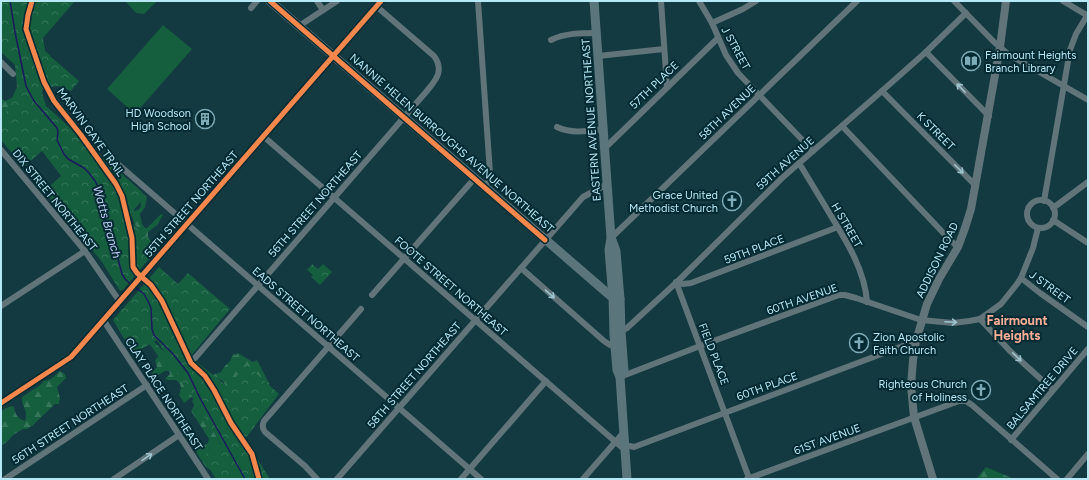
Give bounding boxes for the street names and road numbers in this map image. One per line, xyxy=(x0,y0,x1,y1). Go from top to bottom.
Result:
street label: J STREET xyxy=(718,24,753,72)
street label: EASTERN AVENUE NORTHEAST xyxy=(579,38,604,202)
street label: NANNIE HELEN BURROUGHS AVENUE NORTHEAST xyxy=(347,51,556,235)
street label: 57TH PLACE xyxy=(627,59,682,112)
street label: 58TH AVENUE xyxy=(696,82,758,143)
street label: MARVIN GAYE TRAIL xyxy=(54,86,127,179)
street label: K STREET xyxy=(914,110,957,153)
street label: 59TH AVENUE xyxy=(754,134,817,193)
street label: DIX STREET NORTHEAST xyxy=(10,147,99,254)
street label: 55TH STREET NORTHEAST xyxy=(142,149,241,260)
street label: 56TH STREET NORTHEAST xyxy=(266,149,365,260)
street label: H STREET xyxy=(828,200,865,250)
street label: ADDISON ROAD xyxy=(914,220,962,300)
street label: 59TH PLACE xyxy=(722,232,786,267)
street label: FOOTE STREET NORTHEAST xyxy=(392,234,510,339)
street label: EADS STREET NORTHEAST xyxy=(250,264,362,364)
street label: J STREET xyxy=(1027,268,1073,307)
street label: 60TH AVENUE xyxy=(765,281,839,318)
street label: 58TH STREET NORTHEAST xyxy=(365,319,464,431)
street label: FIELD PLACE xyxy=(696,321,731,387)
street label: CLAY PLACE NORTHEAST xyxy=(122,335,205,453)
street label: BALSAMTREE DRIVE xyxy=(1004,344,1081,432)
street label: 60TH PLACE xyxy=(735,369,800,404)
street label: 56TH STREET NORTHEAST xyxy=(10,382,131,467)
street label: 61ST AVENUE xyxy=(792,421,862,458)

